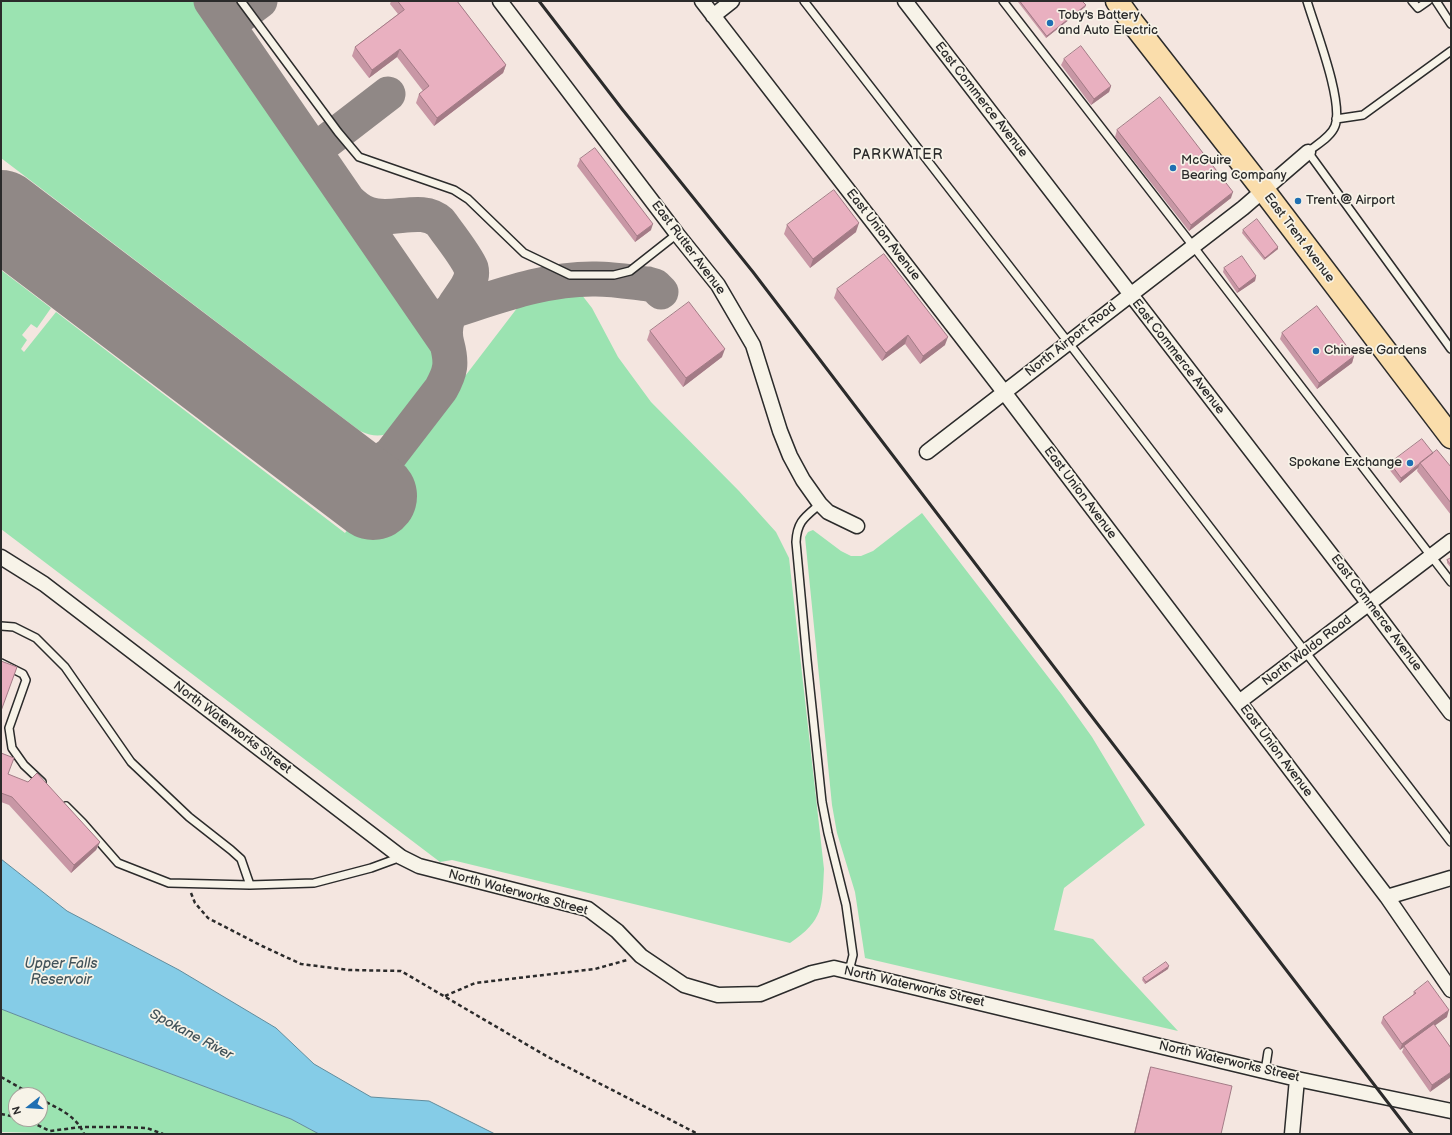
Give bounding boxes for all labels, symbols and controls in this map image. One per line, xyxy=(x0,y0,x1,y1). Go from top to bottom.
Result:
place label: Toby's Battery and Auto Electric xyxy=(1058,8,1158,39)
marker: Toby's Battery and Auto Electric xyxy=(1045,18,1055,28)
street label: East Commerce Avenue xyxy=(931,39,1031,161)
district label: PARKWATER xyxy=(853,147,943,163)
place label: McGuire Bearing Company xyxy=(1181,153,1287,184)
marker: McGuire Bearing Company xyxy=(1168,163,1178,173)
street label: East Union Avenue xyxy=(842,186,924,284)
street label: East Trent Avenue xyxy=(1260,190,1338,286)
place label: Trent @ Airport xyxy=(1306,193,1395,209)
marker: Trent @ Airport xyxy=(1293,196,1303,206)
street label: East Rutter Avenue xyxy=(648,198,728,298)
street label: East Commerce Avenue xyxy=(1128,296,1228,418)
street label: North Airport Road xyxy=(1022,300,1120,380)
place label: Chinese Gardens xyxy=(1324,343,1427,359)
marker: Chinese Gardens xyxy=(1311,346,1321,356)
street label: East Union Avenue xyxy=(1040,444,1120,542)
place label: Spokane Exchange xyxy=(1289,455,1402,471)
marker: Spokane Exchange xyxy=(1405,458,1415,468)
street label: East Commerce Avenue xyxy=(1327,552,1425,674)
street label: North Waldo Road xyxy=(1259,612,1355,690)
street label: North Waterworks Street xyxy=(170,678,294,778)
street label: East Union Avenue xyxy=(1236,702,1316,800)
street label: North Waterworks Street xyxy=(446,867,590,919)
water label: Upper Falls Reservoir xyxy=(25,956,97,988)
street label: North Waterworks Street xyxy=(842,963,986,1011)
water label: Spokane River xyxy=(146,1006,236,1064)
street label: North Waterworks Street xyxy=(1157,1038,1301,1086)
north arrow xyxy=(8,1087,48,1127)
text: N xyxy=(10,1105,24,1116)

